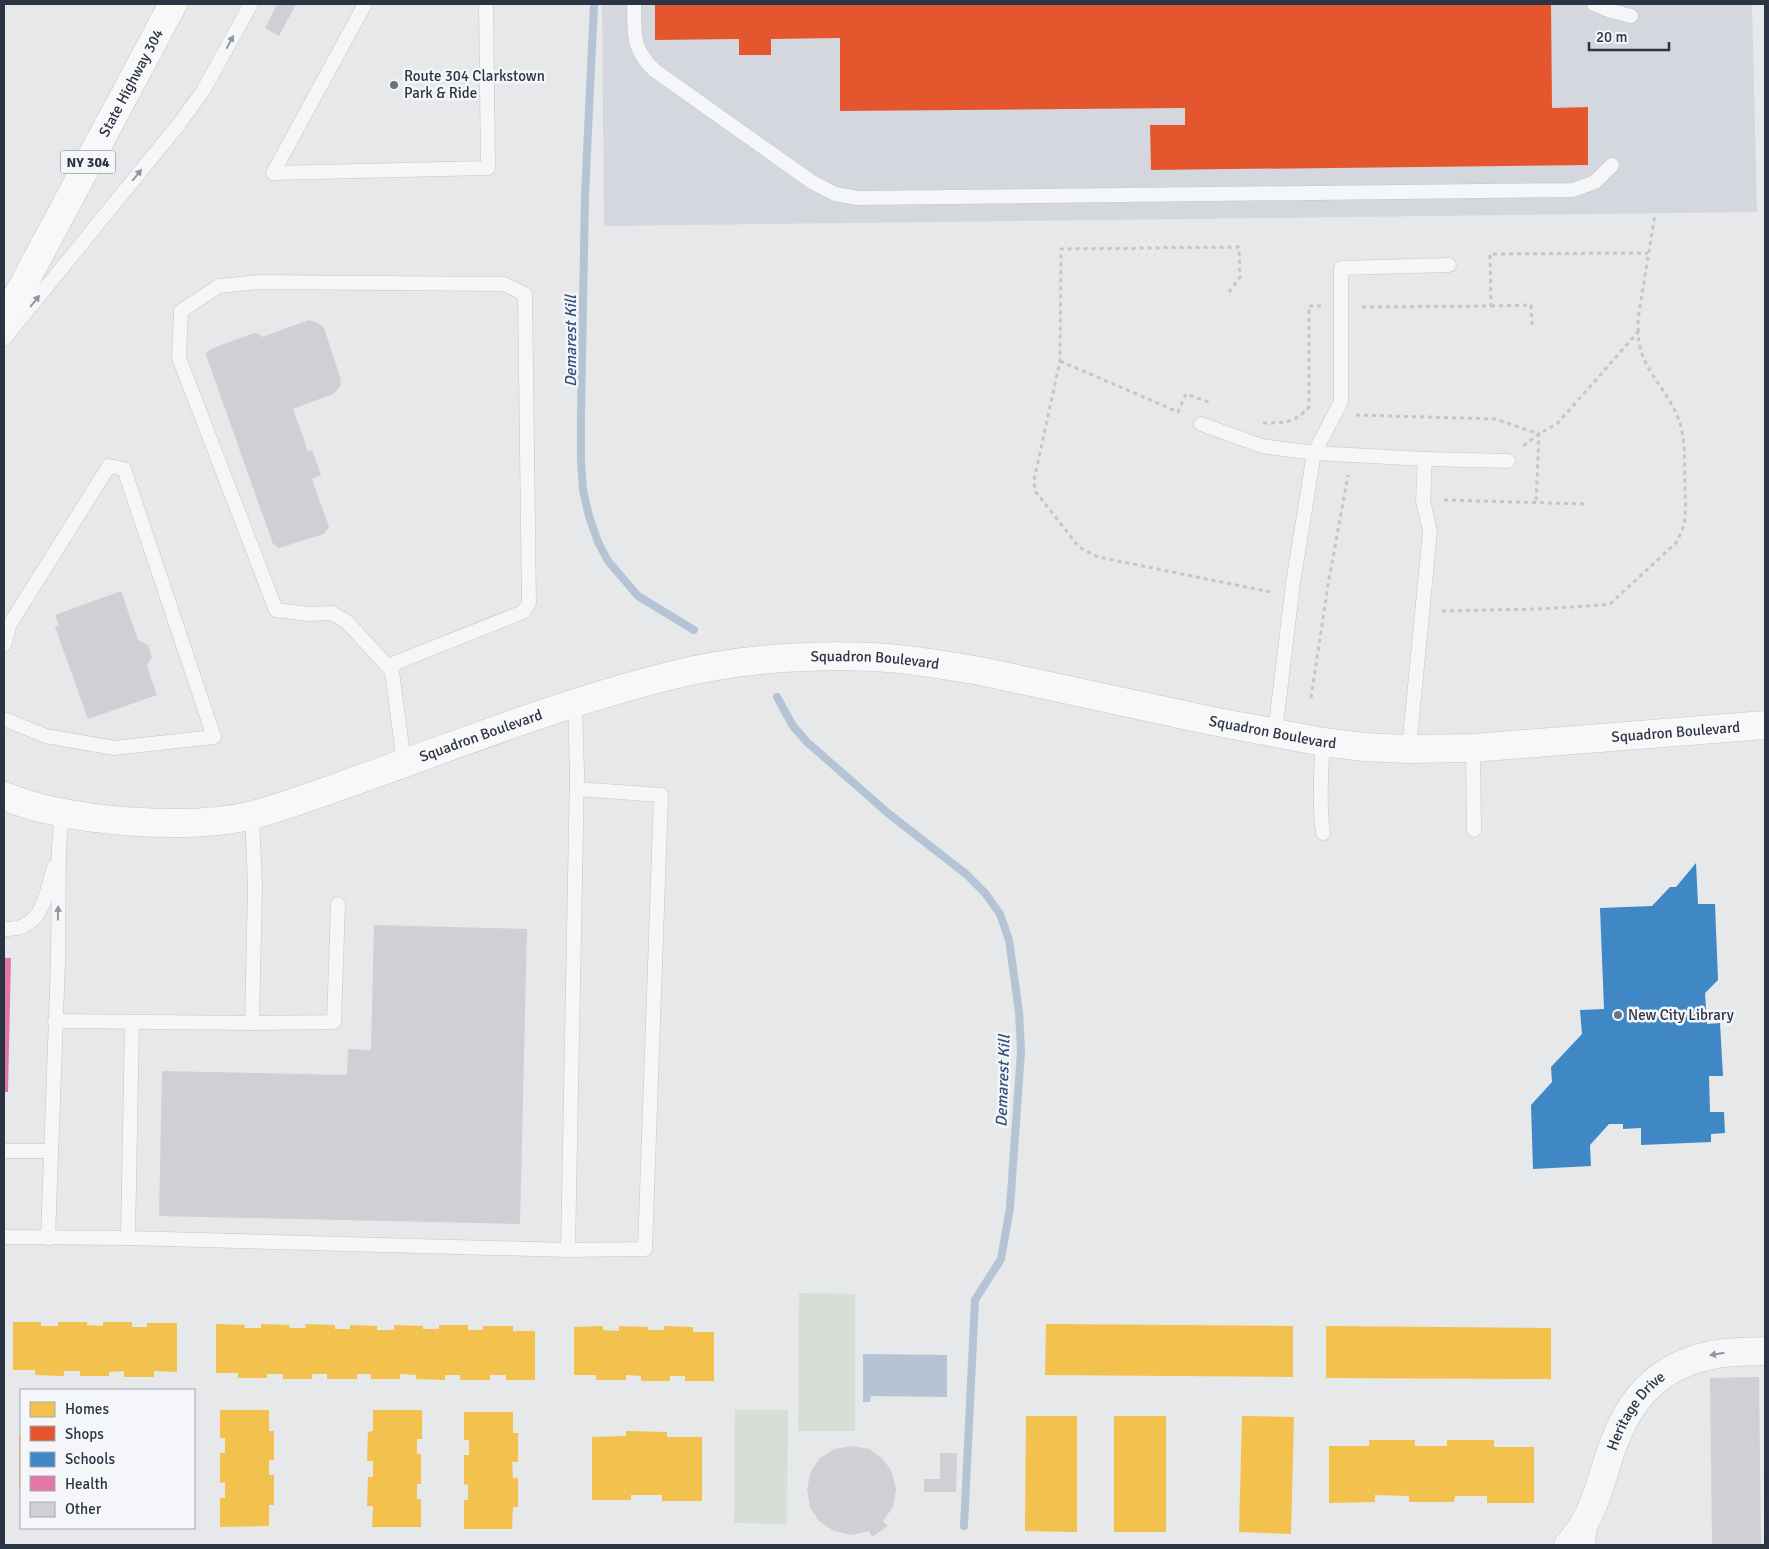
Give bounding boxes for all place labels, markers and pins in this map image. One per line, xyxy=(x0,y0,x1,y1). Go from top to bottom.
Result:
place label: Route 304 Clarkstown Park & Ride xyxy=(404,67,545,102)
marker: Route 304 Clarkstown Park & Ride xyxy=(388,79,400,91)
place label: New City Library xyxy=(1628,1006,1734,1024)
marker: New City Library xyxy=(1612,1009,1624,1021)

